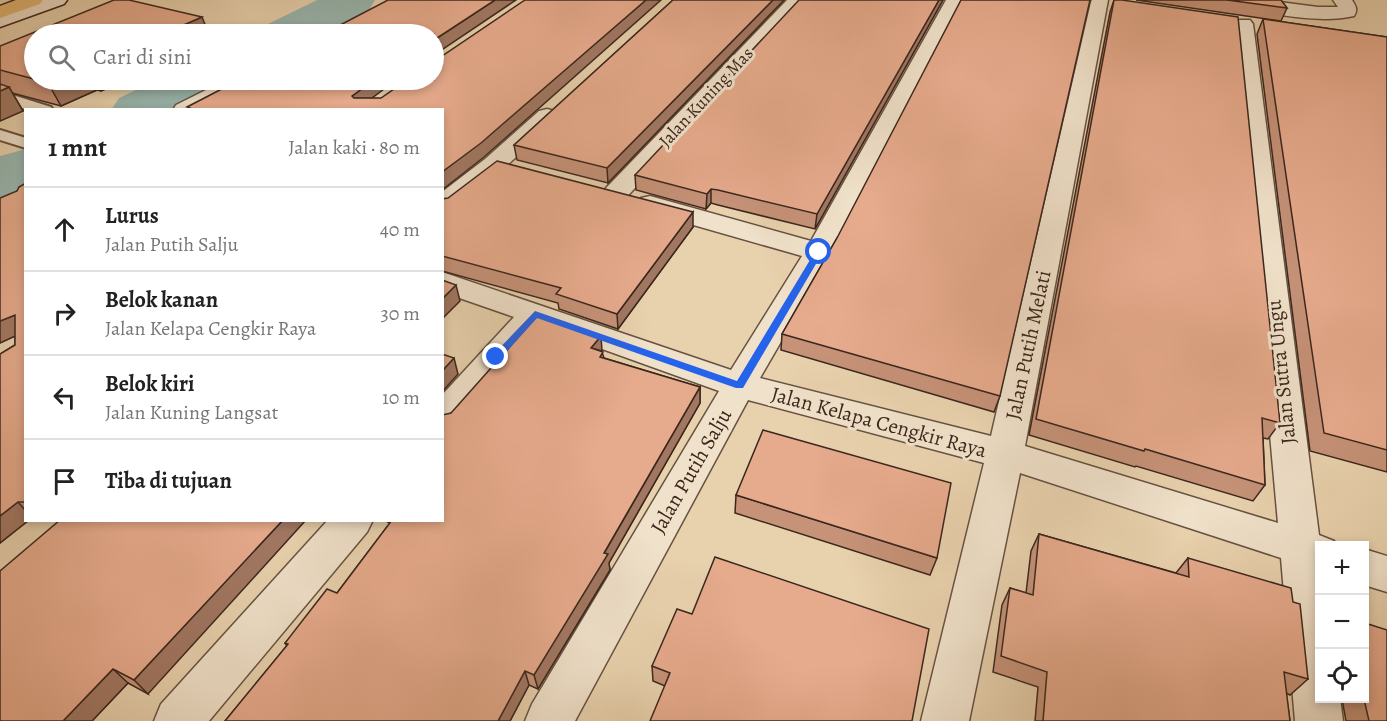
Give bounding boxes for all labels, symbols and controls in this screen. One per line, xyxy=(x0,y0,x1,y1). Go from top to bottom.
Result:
search box xyxy=(24,24,444,90)
icon: search xyxy=(45,41,78,74)
text: Cari di sini xyxy=(93,42,192,72)
street label: Jalan Kuning Mas xyxy=(653,42,759,152)
text: 1 mnt xyxy=(48,130,107,165)
text: Jalan kaki · 80 m xyxy=(288,134,420,161)
text: Lurus xyxy=(105,201,159,231)
icon: ahead xyxy=(48,213,81,246)
text: 40 m xyxy=(380,216,420,243)
text: Jalan Putih Salju xyxy=(105,231,238,258)
route start xyxy=(805,238,831,264)
street label: Jalan Putih Melati xyxy=(998,268,1058,422)
text: Belok kanan xyxy=(105,285,218,315)
icon: right xyxy=(48,297,81,330)
street label: Jalan Sutra Ungu xyxy=(1259,298,1303,446)
text: 30 m xyxy=(380,300,420,327)
text: Jalan Kelapa Cengkir Raya xyxy=(105,315,316,342)
route end xyxy=(482,343,508,369)
text: Belok kiri xyxy=(105,369,194,399)
street label: Jalan Kelapa Cengkir Raya xyxy=(768,380,990,464)
icon: left xyxy=(48,381,81,414)
text: 10 m xyxy=(382,384,420,411)
text: Jalan Kuning Langsat xyxy=(105,399,278,426)
street label: Jalan Putih Salju xyxy=(644,403,738,539)
icon: arrive xyxy=(48,465,81,498)
text: Tiba di tujuan xyxy=(105,466,232,496)
map controls xyxy=(1315,541,1369,703)
button: + xyxy=(1315,541,1369,595)
button: − xyxy=(1315,595,1369,649)
button: locate xyxy=(1315,649,1369,703)

